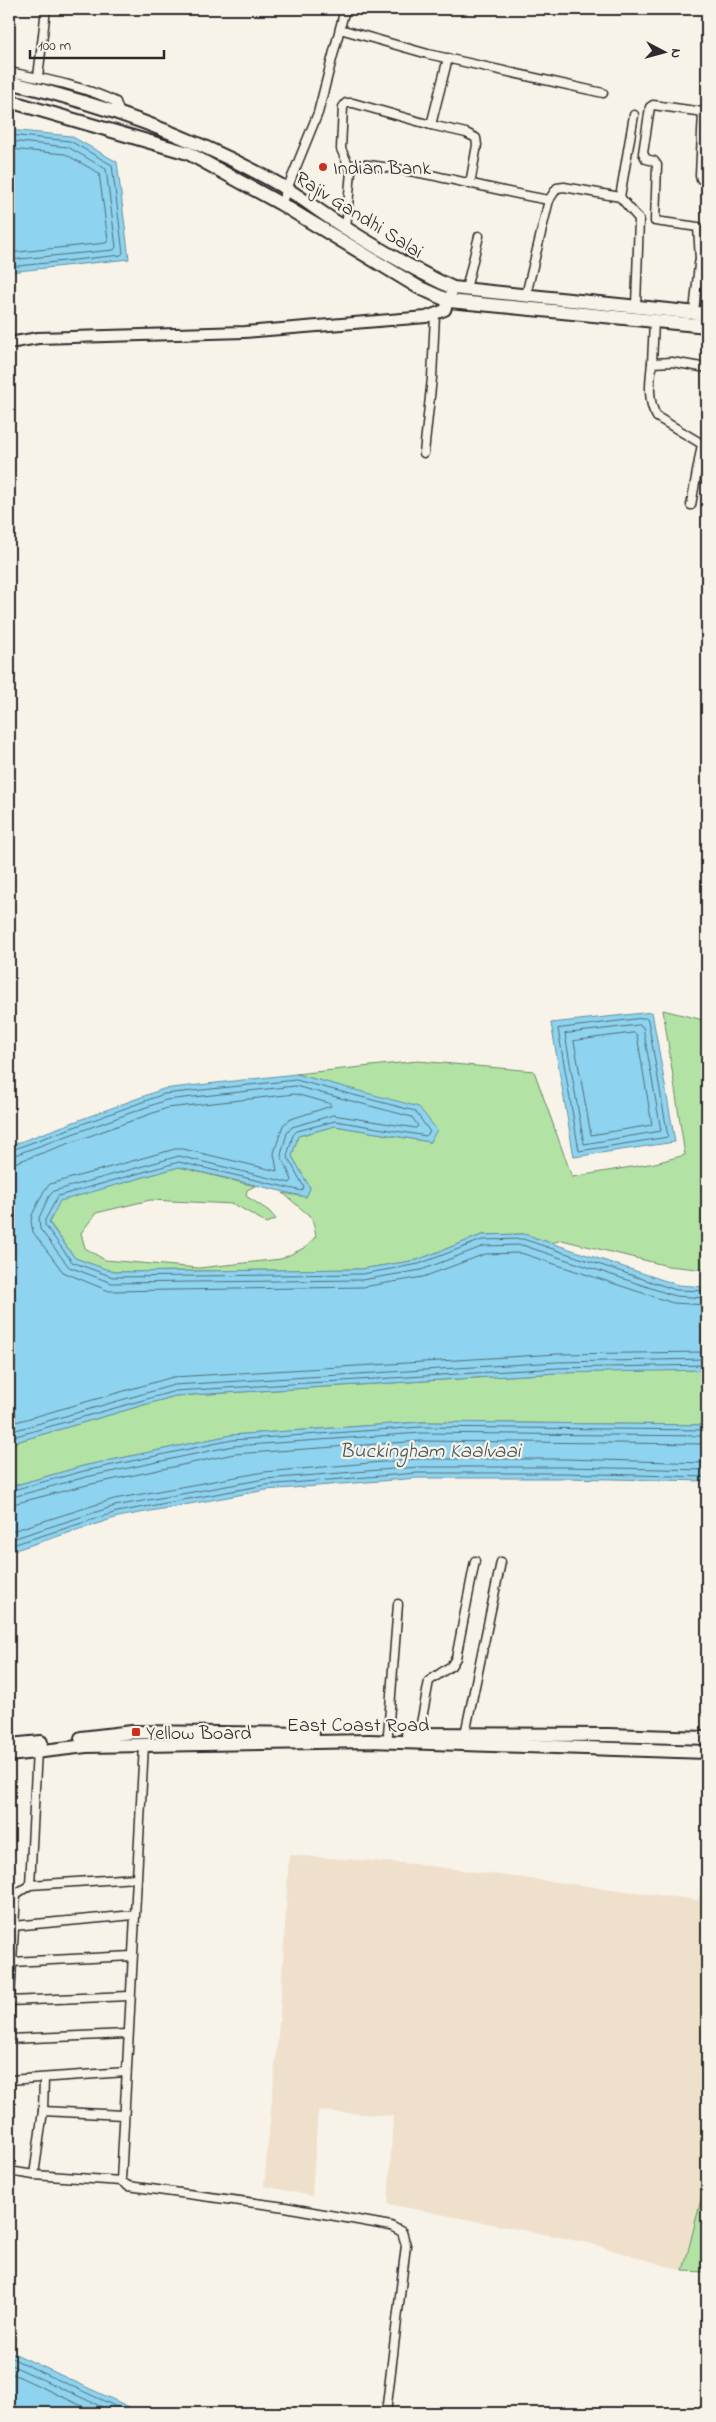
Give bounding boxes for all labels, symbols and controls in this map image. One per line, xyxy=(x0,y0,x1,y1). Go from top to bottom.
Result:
scale bar xyxy=(30,28,164,60)
north arrow xyxy=(638,28,688,78)
text: 100 m xyxy=(38,35,71,57)
text: N xyxy=(665,47,686,59)
place label: Indian Bank xyxy=(333,155,431,184)
marker: Indian Bank xyxy=(317,161,329,173)
street label: Rajiv Gandhi Salai xyxy=(289,165,428,267)
water label: Buckingham Kaalvaai xyxy=(339,1437,523,1468)
street label: East Coast Road xyxy=(287,1712,429,1741)
place label: Yellow Board xyxy=(146,1720,251,1749)
marker: Yellow Board xyxy=(130,1726,142,1738)

